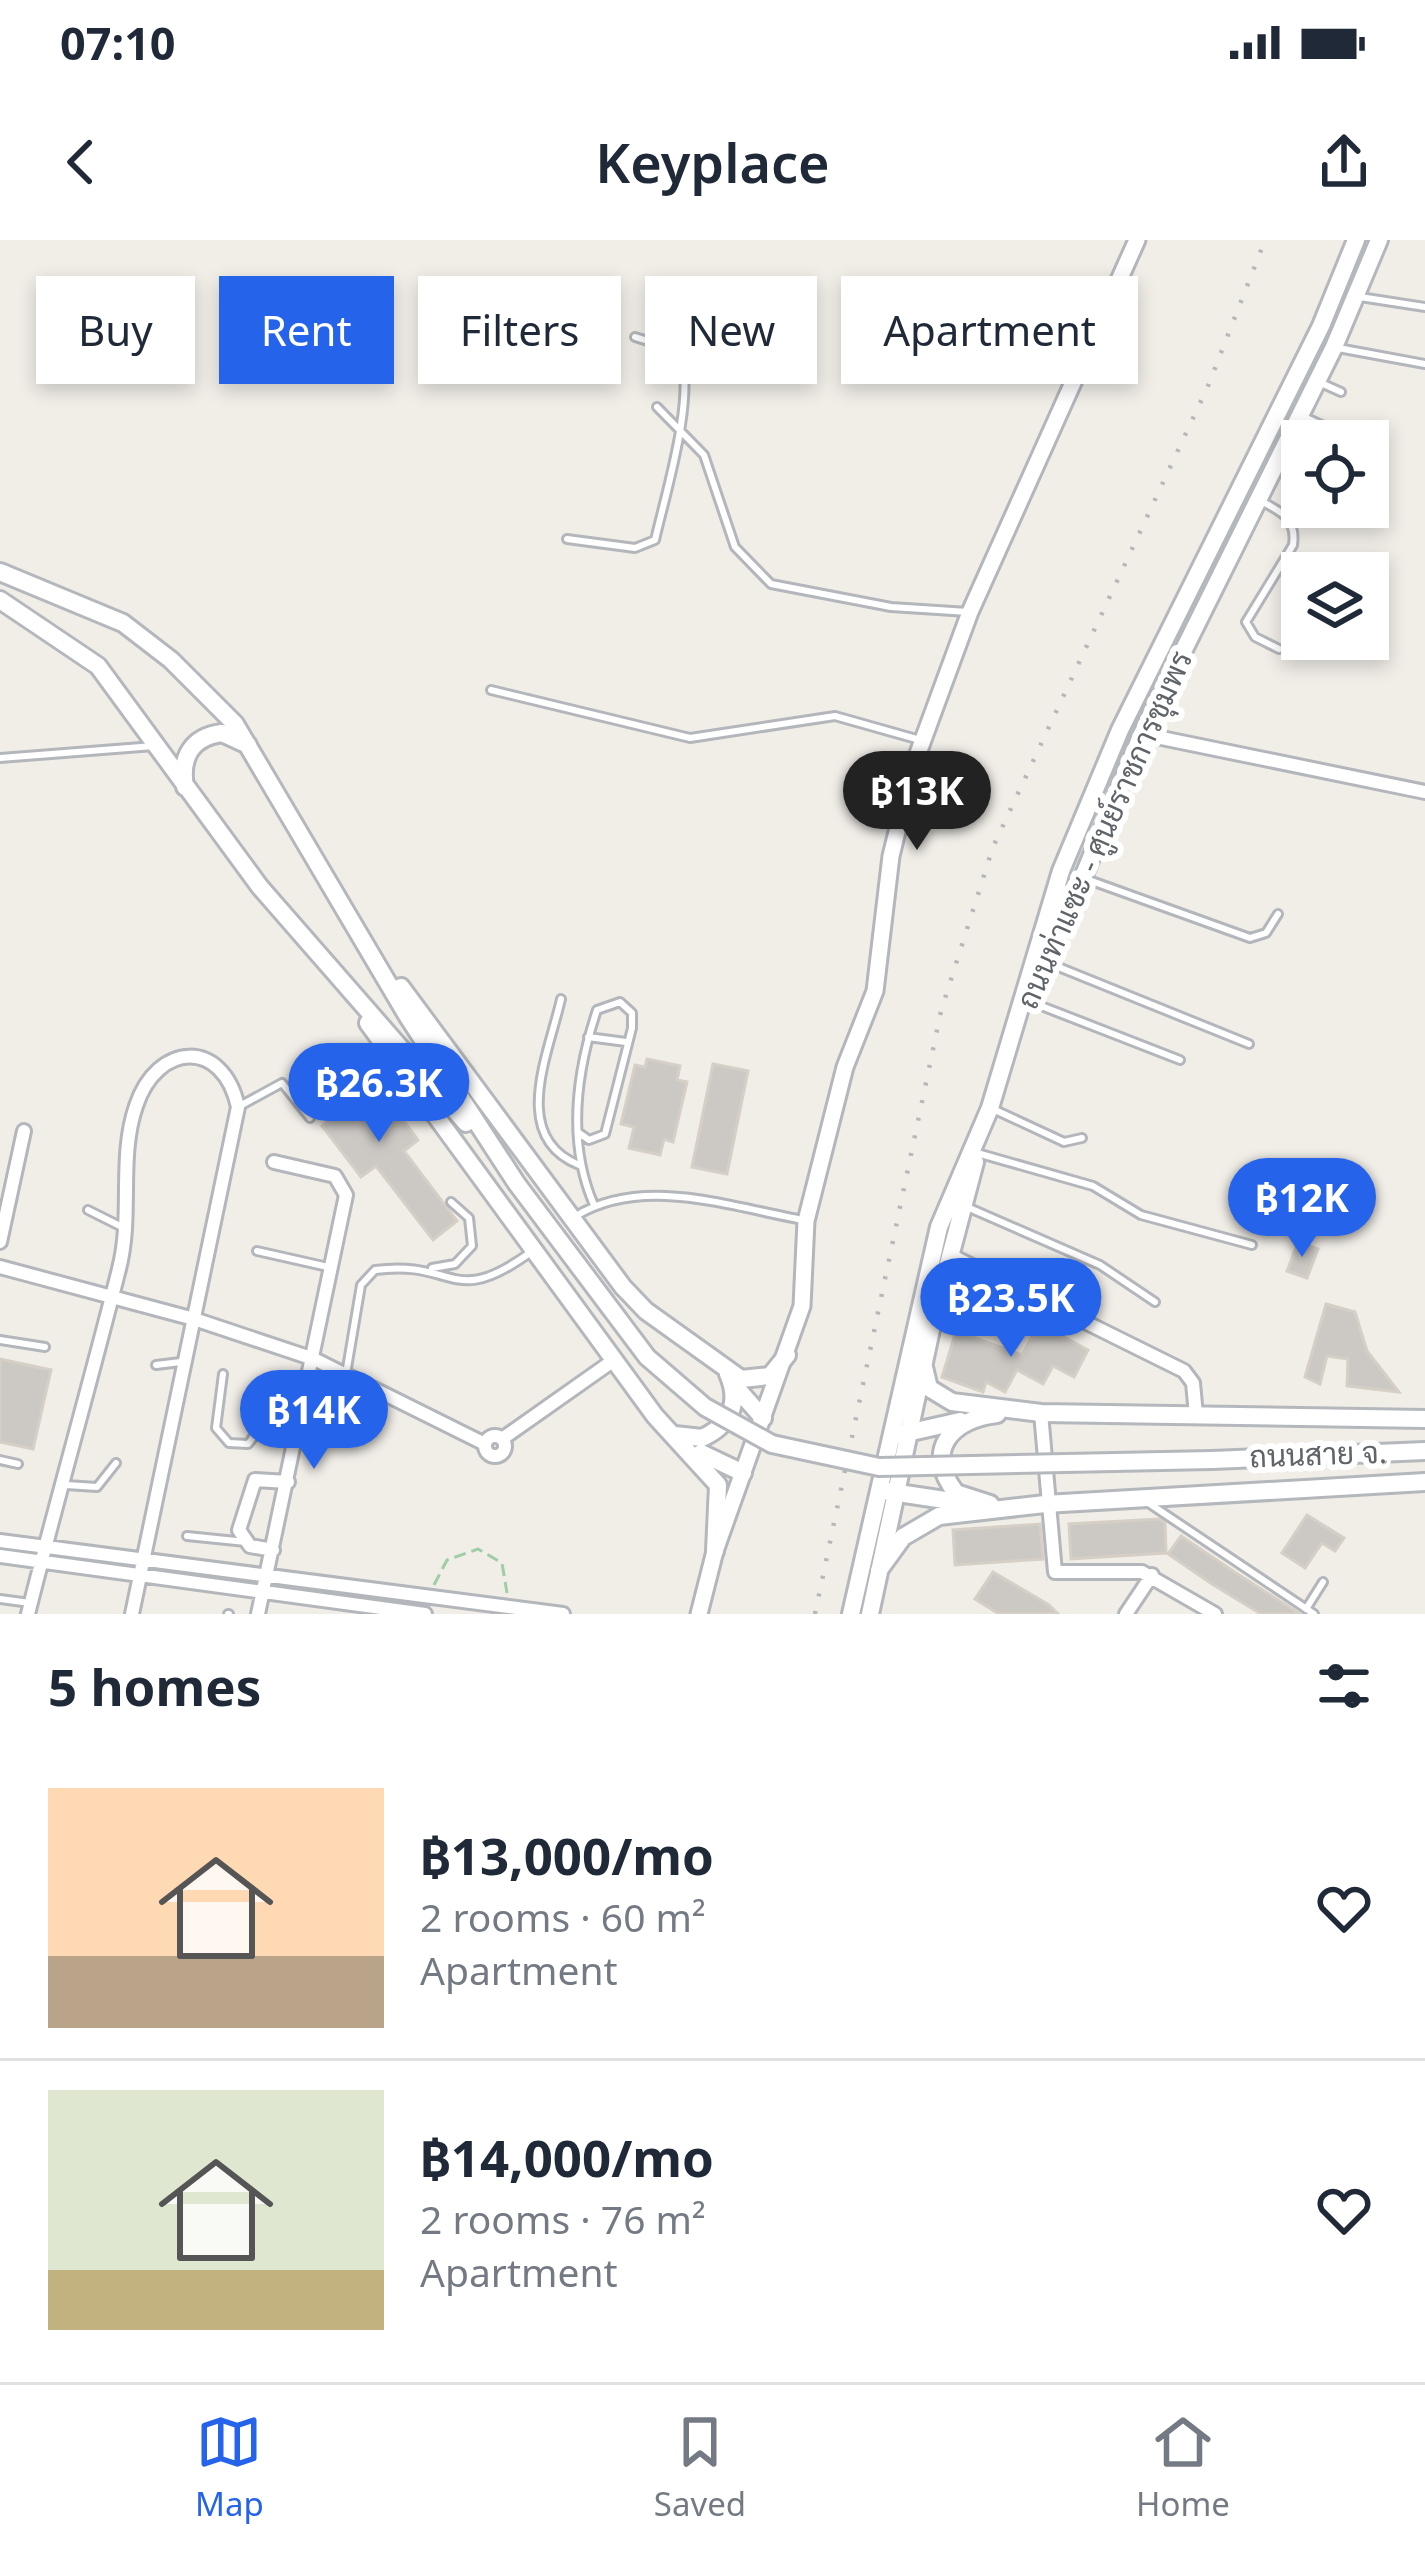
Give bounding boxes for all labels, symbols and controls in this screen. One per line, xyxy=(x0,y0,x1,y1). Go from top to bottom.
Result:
text: 07:10 xyxy=(60,12,176,73)
text: Keyplace xyxy=(595,125,830,199)
icon: back xyxy=(48,129,114,195)
icon: share xyxy=(1311,129,1377,195)
chip: Buy xyxy=(36,276,195,384)
chip: Rent xyxy=(219,276,394,384)
chip: Filters xyxy=(418,276,621,384)
chip: New xyxy=(645,276,817,384)
chip: Apartment xyxy=(841,276,1138,384)
map controls xyxy=(1281,420,1389,660)
button: locate xyxy=(1281,420,1389,528)
button: layers xyxy=(1281,552,1389,660)
street label: ถนนท่าแซะ - ศูนย์ราชการชุมพร xyxy=(1006,644,1203,1016)
pin: ฿13K xyxy=(846,751,988,853)
text: ฿13K xyxy=(870,763,964,816)
pin: ฿26.3K xyxy=(281,1043,477,1145)
text: ฿26.3K xyxy=(315,1055,443,1108)
pin: ฿12K xyxy=(1231,1158,1373,1260)
text: ฿12K xyxy=(1255,1170,1349,1223)
pin: ฿23.5K xyxy=(913,1258,1109,1360)
text: ฿23.5K xyxy=(947,1270,1075,1323)
pin: ฿14K xyxy=(243,1370,385,1472)
text: ฿14K xyxy=(267,1382,361,1435)
street label: ถนนสาย จ. xyxy=(1249,1431,1387,1476)
text: 5 homes xyxy=(48,1651,261,1721)
icon: filters xyxy=(1311,1653,1377,1719)
text: ฿13,000/mo xyxy=(420,1820,714,1890)
icon: home xyxy=(144,1836,288,1980)
icon: heart xyxy=(1311,1875,1377,1941)
text: 2 rooms · 60 m² xyxy=(420,1890,706,1943)
text: Apartment xyxy=(420,1943,618,1996)
text: ฿14,000/mo xyxy=(420,2122,714,2192)
icon: home xyxy=(144,2138,288,2282)
icon: heart xyxy=(1311,2177,1377,2243)
text: 2 rooms · 76 m² xyxy=(420,2192,706,2245)
text: Apartment xyxy=(420,2245,618,2298)
tab: Map xyxy=(195,2409,264,2526)
tab: Saved xyxy=(654,2409,746,2526)
tab: Home xyxy=(1136,2409,1230,2526)

